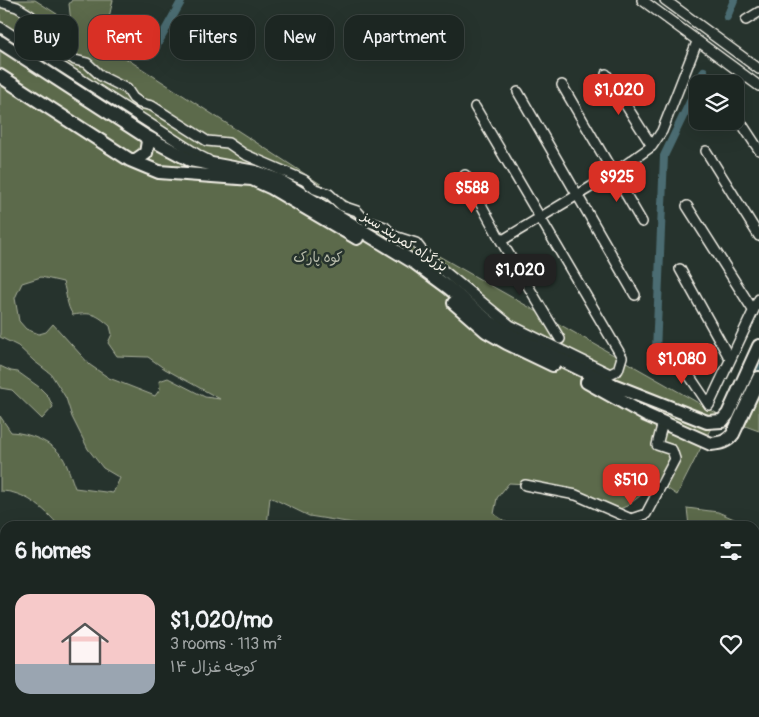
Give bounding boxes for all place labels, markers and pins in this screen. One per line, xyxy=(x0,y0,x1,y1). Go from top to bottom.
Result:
pin: $1,020 xyxy=(578,74,660,116)
pin: $925 xyxy=(587,160,647,203)
pin: $588 xyxy=(442,172,502,214)
pin: $1,020 xyxy=(479,254,561,296)
pin: $1,080 xyxy=(641,342,723,385)
pin: $510 xyxy=(601,464,661,506)

